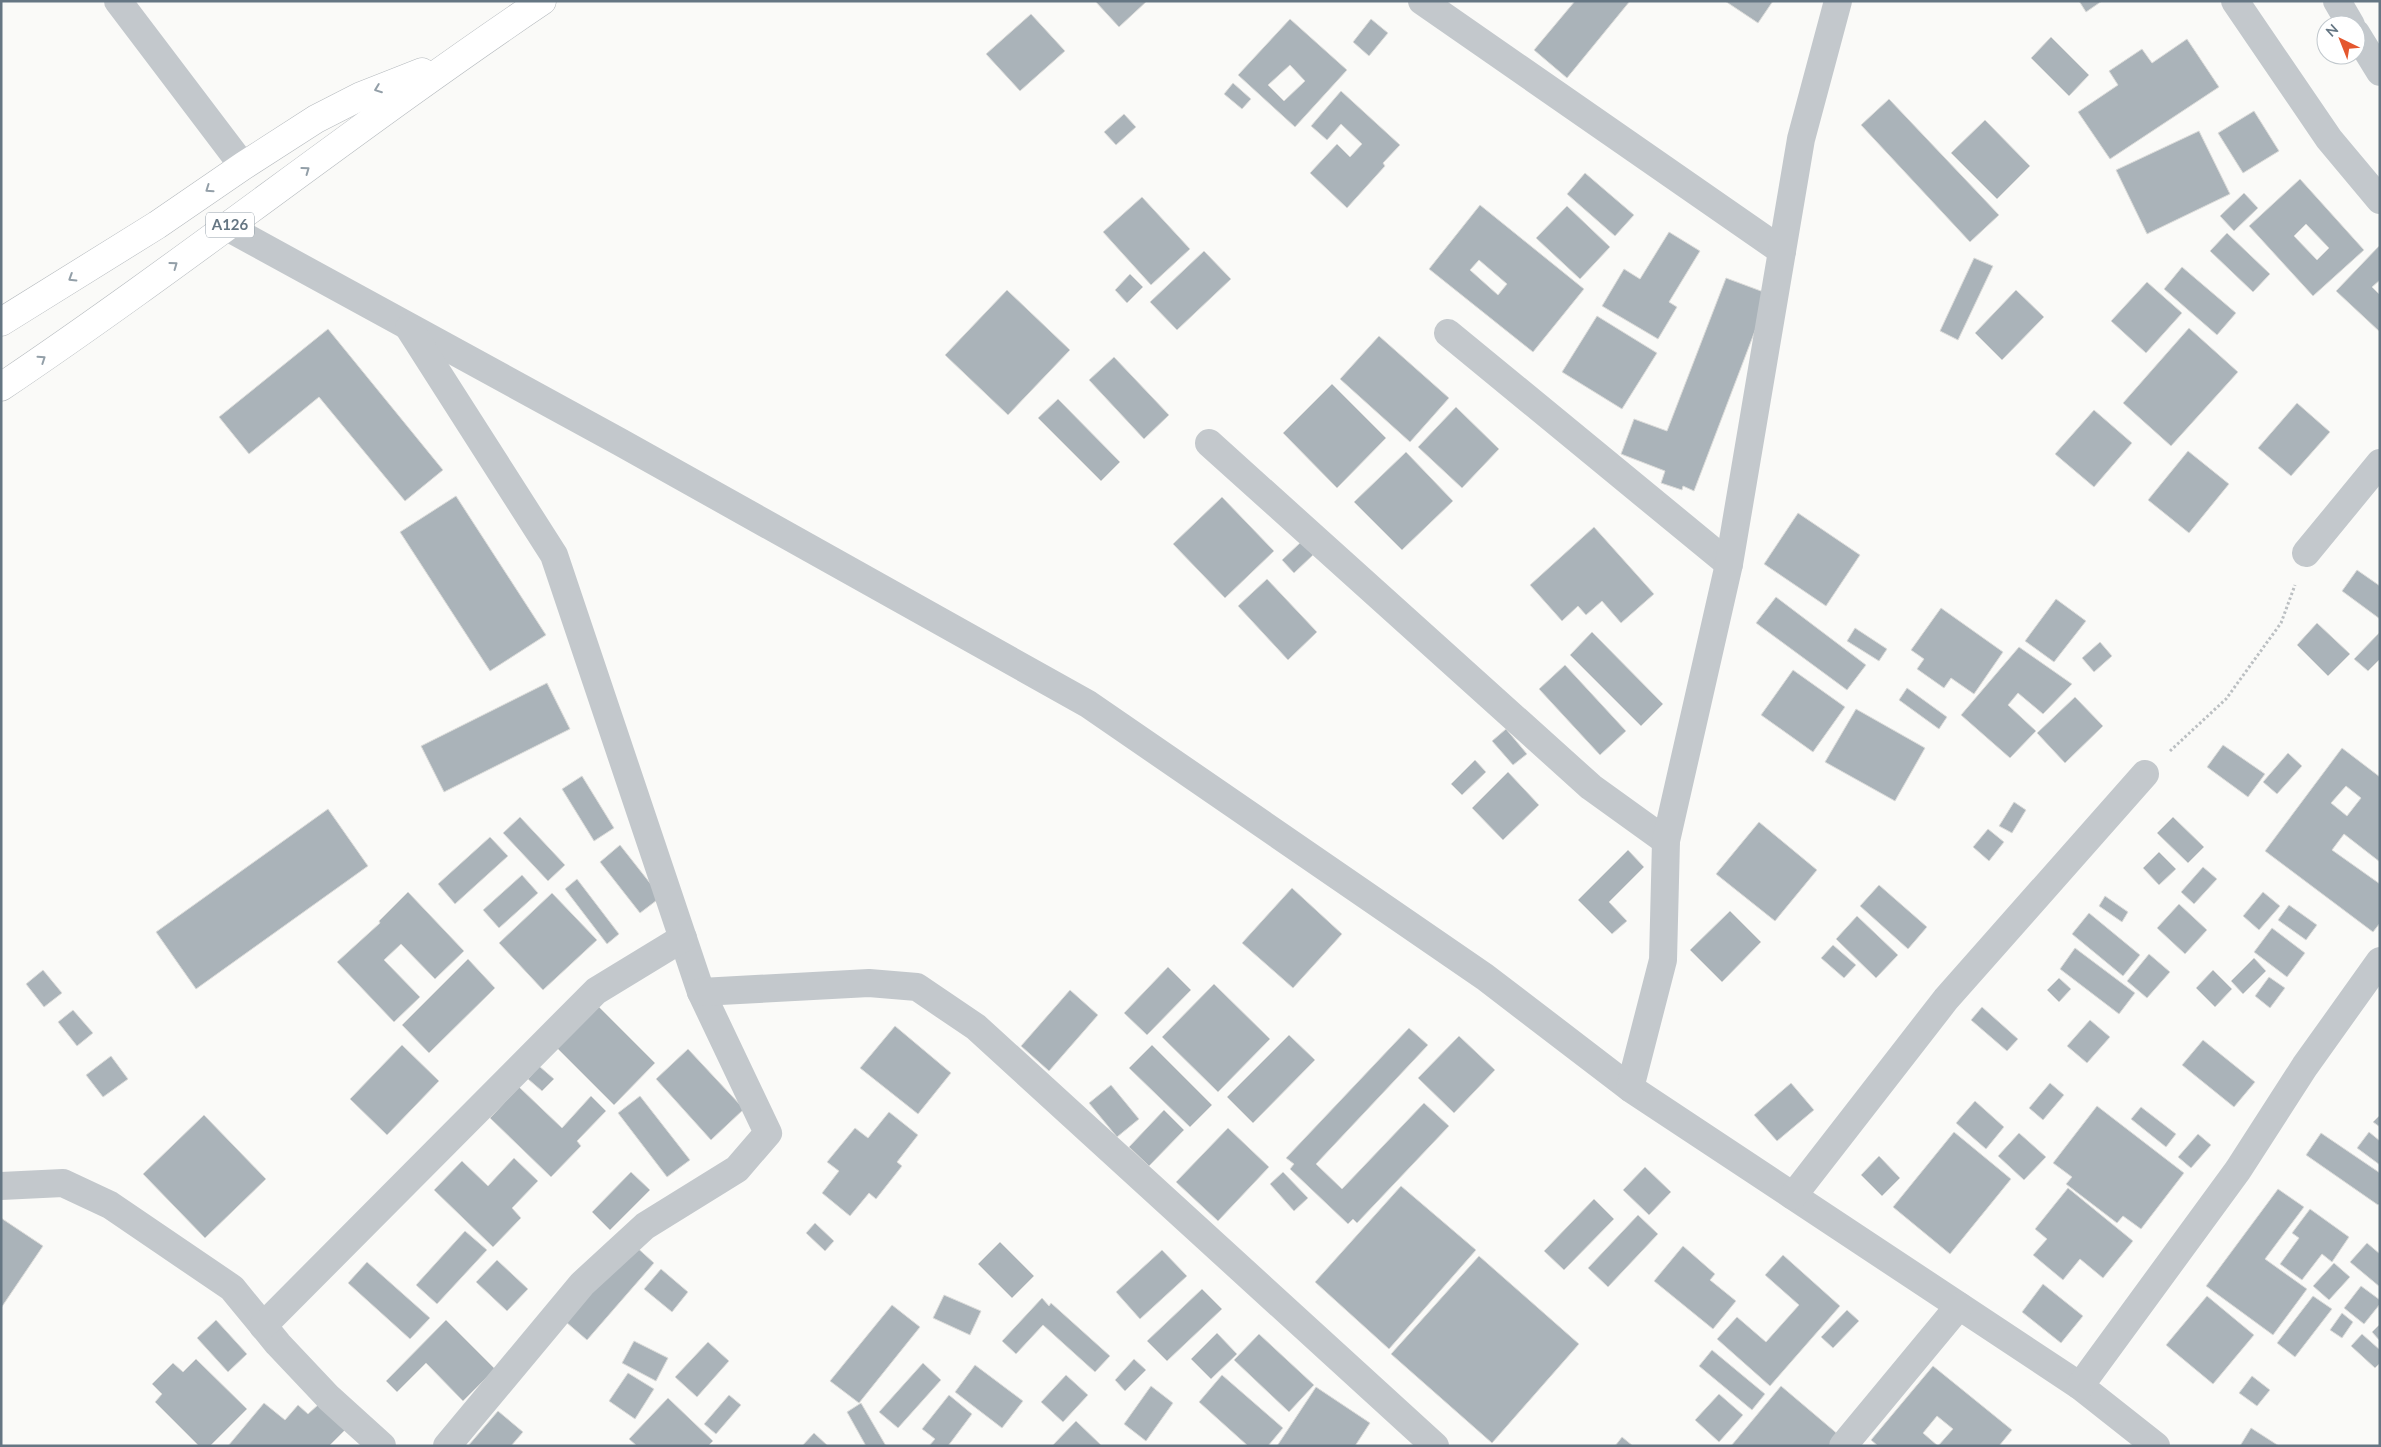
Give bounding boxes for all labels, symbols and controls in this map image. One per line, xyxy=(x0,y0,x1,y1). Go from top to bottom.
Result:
north arrow xyxy=(2316,15,2366,65)
text: N xyxy=(2322,20,2342,40)
one-way arrow xyxy=(375,83,383,93)
one-way arrow xyxy=(300,167,310,176)
one-way arrow xyxy=(205,183,215,192)
road number: A126 xyxy=(206,212,254,238)
one-way arrow xyxy=(168,262,178,271)
one-way arrow xyxy=(69,271,78,281)
one-way arrow xyxy=(36,356,45,365)

